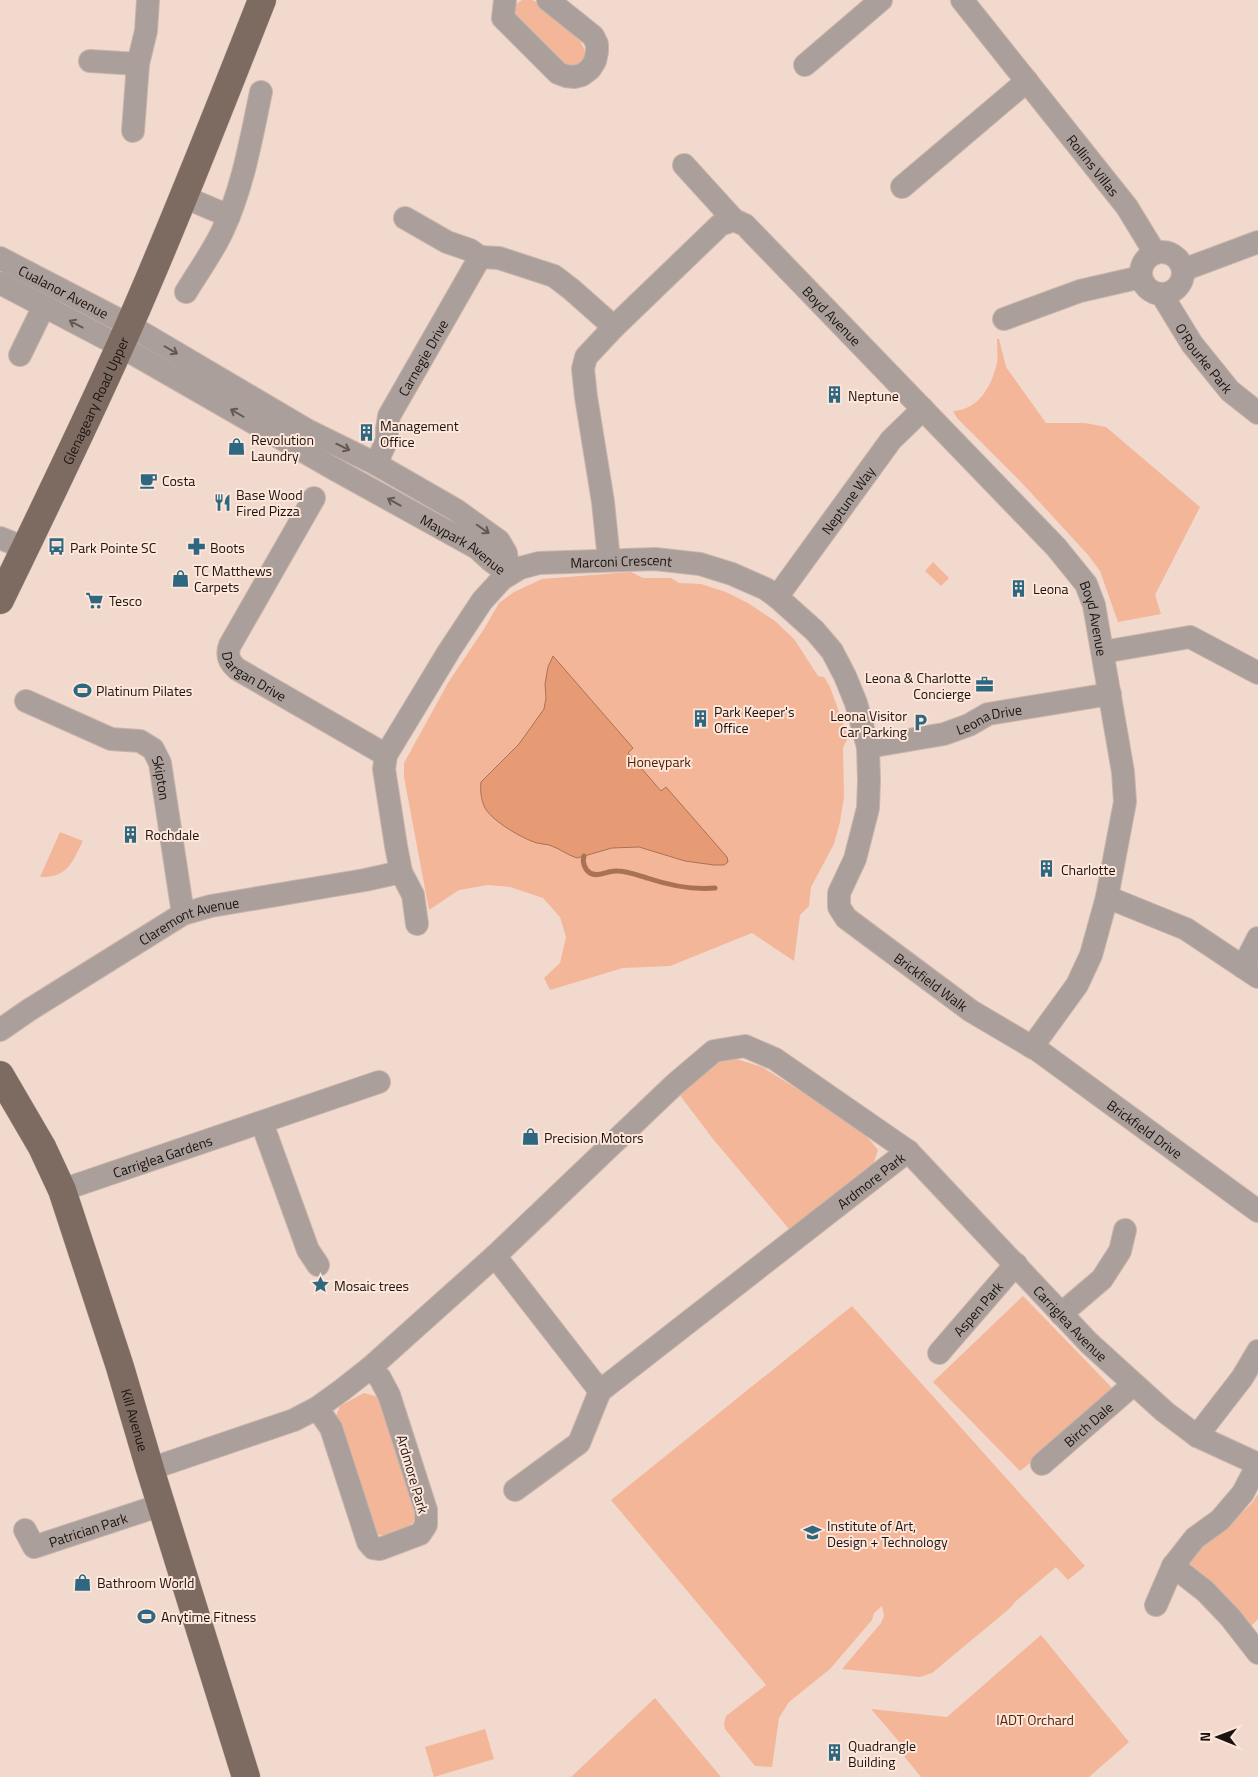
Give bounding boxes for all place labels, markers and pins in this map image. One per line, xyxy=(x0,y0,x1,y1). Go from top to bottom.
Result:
building icon: Neptune xyxy=(824,385,844,405)
place label: Neptune xyxy=(848,385,899,406)
place label: Management Office xyxy=(380,415,459,452)
building icon: Management Office xyxy=(356,423,376,443)
place label: Revolution Laundry xyxy=(251,429,314,466)
shop icon: Revolution Laundry xyxy=(227,437,247,457)
cafe icon: Costa xyxy=(138,470,158,490)
place label: Costa xyxy=(162,470,195,491)
place label: Base Wood Fired Pizza xyxy=(236,484,303,521)
restaurant icon: Base Wood Fired Pizza xyxy=(212,492,232,512)
bus stop icon: Park Pointe SC xyxy=(46,537,66,557)
place label: Park Pointe SC xyxy=(70,537,157,558)
pharmacy icon: Boots xyxy=(186,537,206,557)
place label: Boots xyxy=(210,537,245,558)
place label: TC Matthews Carpets xyxy=(194,560,272,597)
shop icon: TC Matthews Carpets xyxy=(170,568,190,588)
building icon: Leona xyxy=(1009,578,1029,598)
place label: Leona xyxy=(1033,578,1069,599)
supermarket icon: Tesco xyxy=(85,590,105,610)
place label: Tesco xyxy=(109,590,142,611)
place label: Leona & Charlotte Concierge xyxy=(865,667,971,704)
office icon: Leona & Charlotte Concierge xyxy=(975,675,995,695)
sports icon: Platinum Pilates xyxy=(72,680,92,700)
place label: Platinum Pilates xyxy=(96,680,192,701)
place label: Park Keeper's Office xyxy=(714,701,794,738)
place label: Leona Visitor Car Parking xyxy=(830,705,907,742)
building icon: Park Keeper's Office xyxy=(690,709,710,729)
parking icon: Leona Visitor Car Parking xyxy=(911,713,931,733)
building icon: Rochdale xyxy=(121,824,141,844)
place label: Rochdale xyxy=(145,824,199,845)
building icon: Charlotte xyxy=(1037,859,1057,879)
place label: Charlotte xyxy=(1061,859,1115,880)
shop icon: Precision Motors xyxy=(520,1127,540,1147)
place label: Precision Motors xyxy=(544,1127,644,1148)
place icon: Mosaic trees xyxy=(310,1275,330,1295)
place label: Mosaic trees xyxy=(334,1275,409,1296)
place label: Institute of Art, Design + Technology xyxy=(827,1515,948,1552)
school or university icon: Institute of Art, Design + Technology xyxy=(803,1523,823,1543)
shop icon: Bathroom World xyxy=(73,1572,93,1592)
place label: Bathroom World xyxy=(97,1572,194,1593)
sports icon: Anytime Fitness xyxy=(137,1606,157,1626)
place label: Anytime Fitness xyxy=(161,1606,256,1627)
place label: Quadrangle Building xyxy=(848,1735,916,1772)
building icon: Quadrangle Building xyxy=(824,1743,844,1763)

